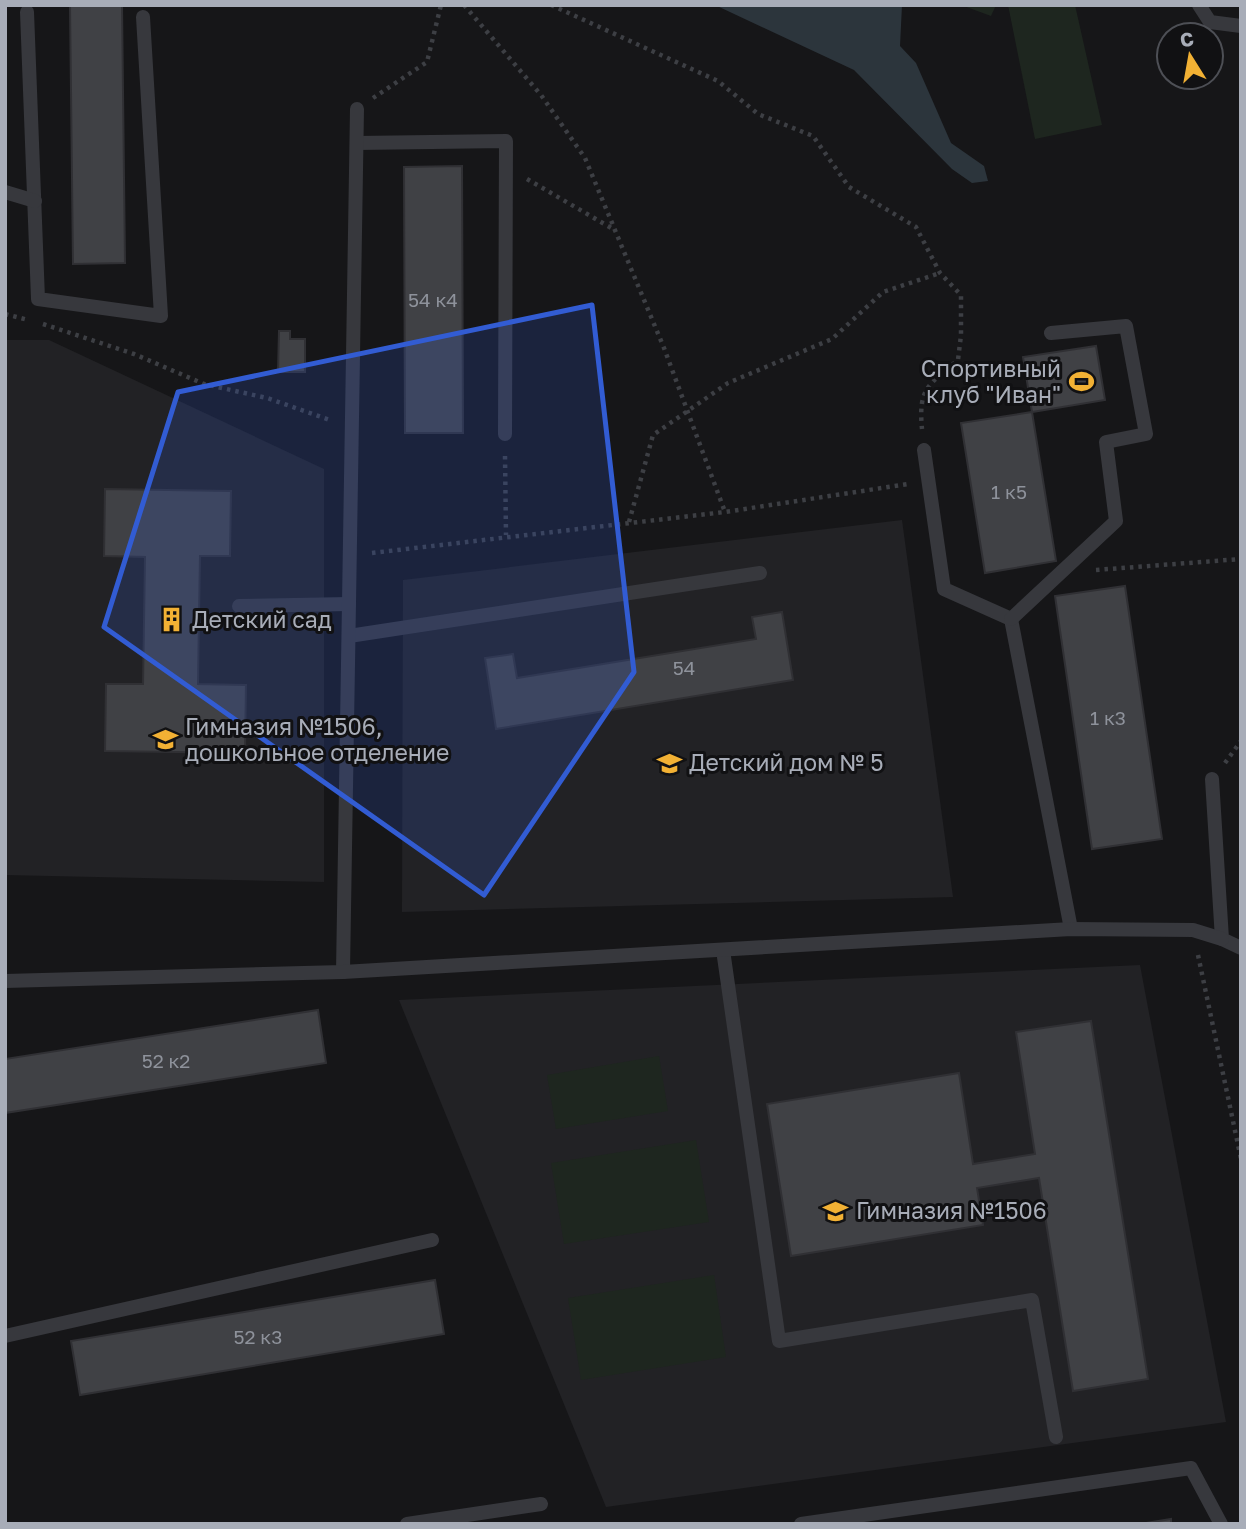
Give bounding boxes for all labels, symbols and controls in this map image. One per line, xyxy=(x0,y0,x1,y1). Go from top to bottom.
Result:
north arrow xyxy=(1155,21,1225,91)
text: С xyxy=(1178,26,1195,51)
house number: 54 к4 xyxy=(408,288,458,311)
place label: Спортивный клуб "Иван" xyxy=(921,354,1061,408)
sports icon: Спортивный клуб "Иван" xyxy=(1067,368,1095,396)
house number: 1 к5 xyxy=(991,480,1027,503)
place label: Детский сад xyxy=(192,605,332,633)
building icon: Детский сад xyxy=(158,606,186,634)
house number: 54 xyxy=(673,656,695,679)
house number: 1 к3 xyxy=(1090,706,1126,729)
place label: Гимназия №1506, дошкольное отделение xyxy=(185,712,449,766)
school or university icon: Гимназия №1506, дошкольное отделение xyxy=(151,726,179,754)
place label: Детский дом № 5 xyxy=(689,748,884,776)
school or university icon: Детский дом № 5 xyxy=(655,749,683,777)
house number: 52 к2 xyxy=(142,1049,190,1072)
place label: Гимназия №1506 xyxy=(856,1196,1047,1224)
school or university icon: Гимназия №1506 xyxy=(822,1197,850,1225)
house number: 52 к3 xyxy=(234,1325,282,1348)

